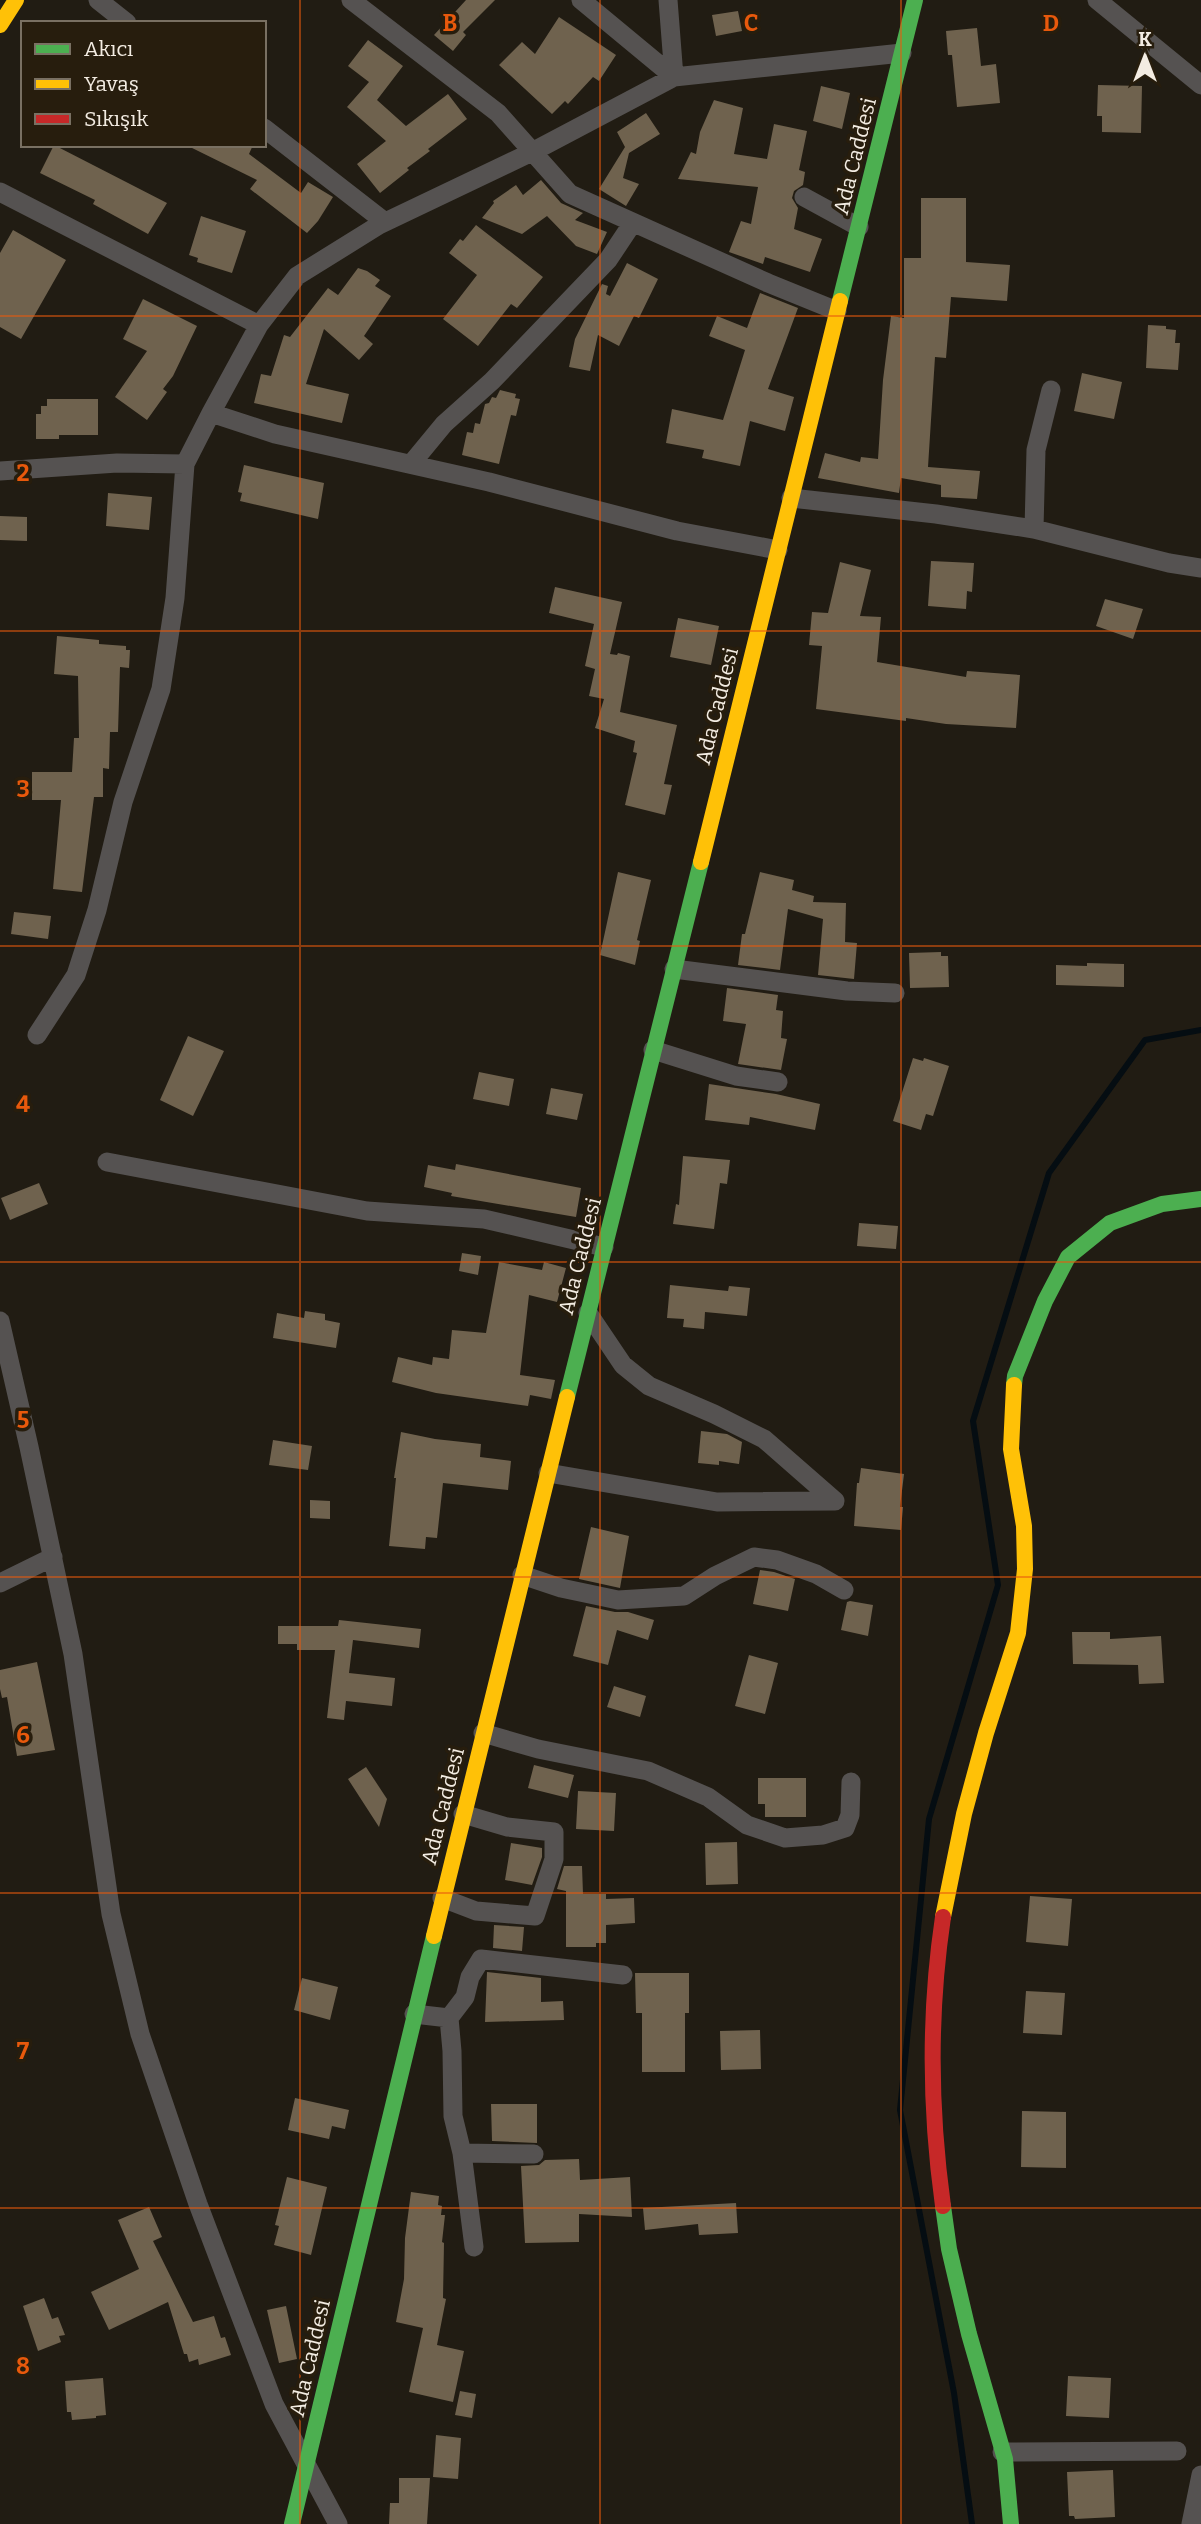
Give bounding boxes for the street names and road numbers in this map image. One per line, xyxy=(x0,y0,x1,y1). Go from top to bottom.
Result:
street label: Ada Caddesi xyxy=(828,95,882,217)
street label: Ada Caddesi xyxy=(690,645,744,767)
street label: Ada Caddesi xyxy=(553,1195,607,1317)
street label: Ada Caddesi xyxy=(416,1745,470,1867)
street label: Ada Caddesi xyxy=(284,2297,336,2419)

